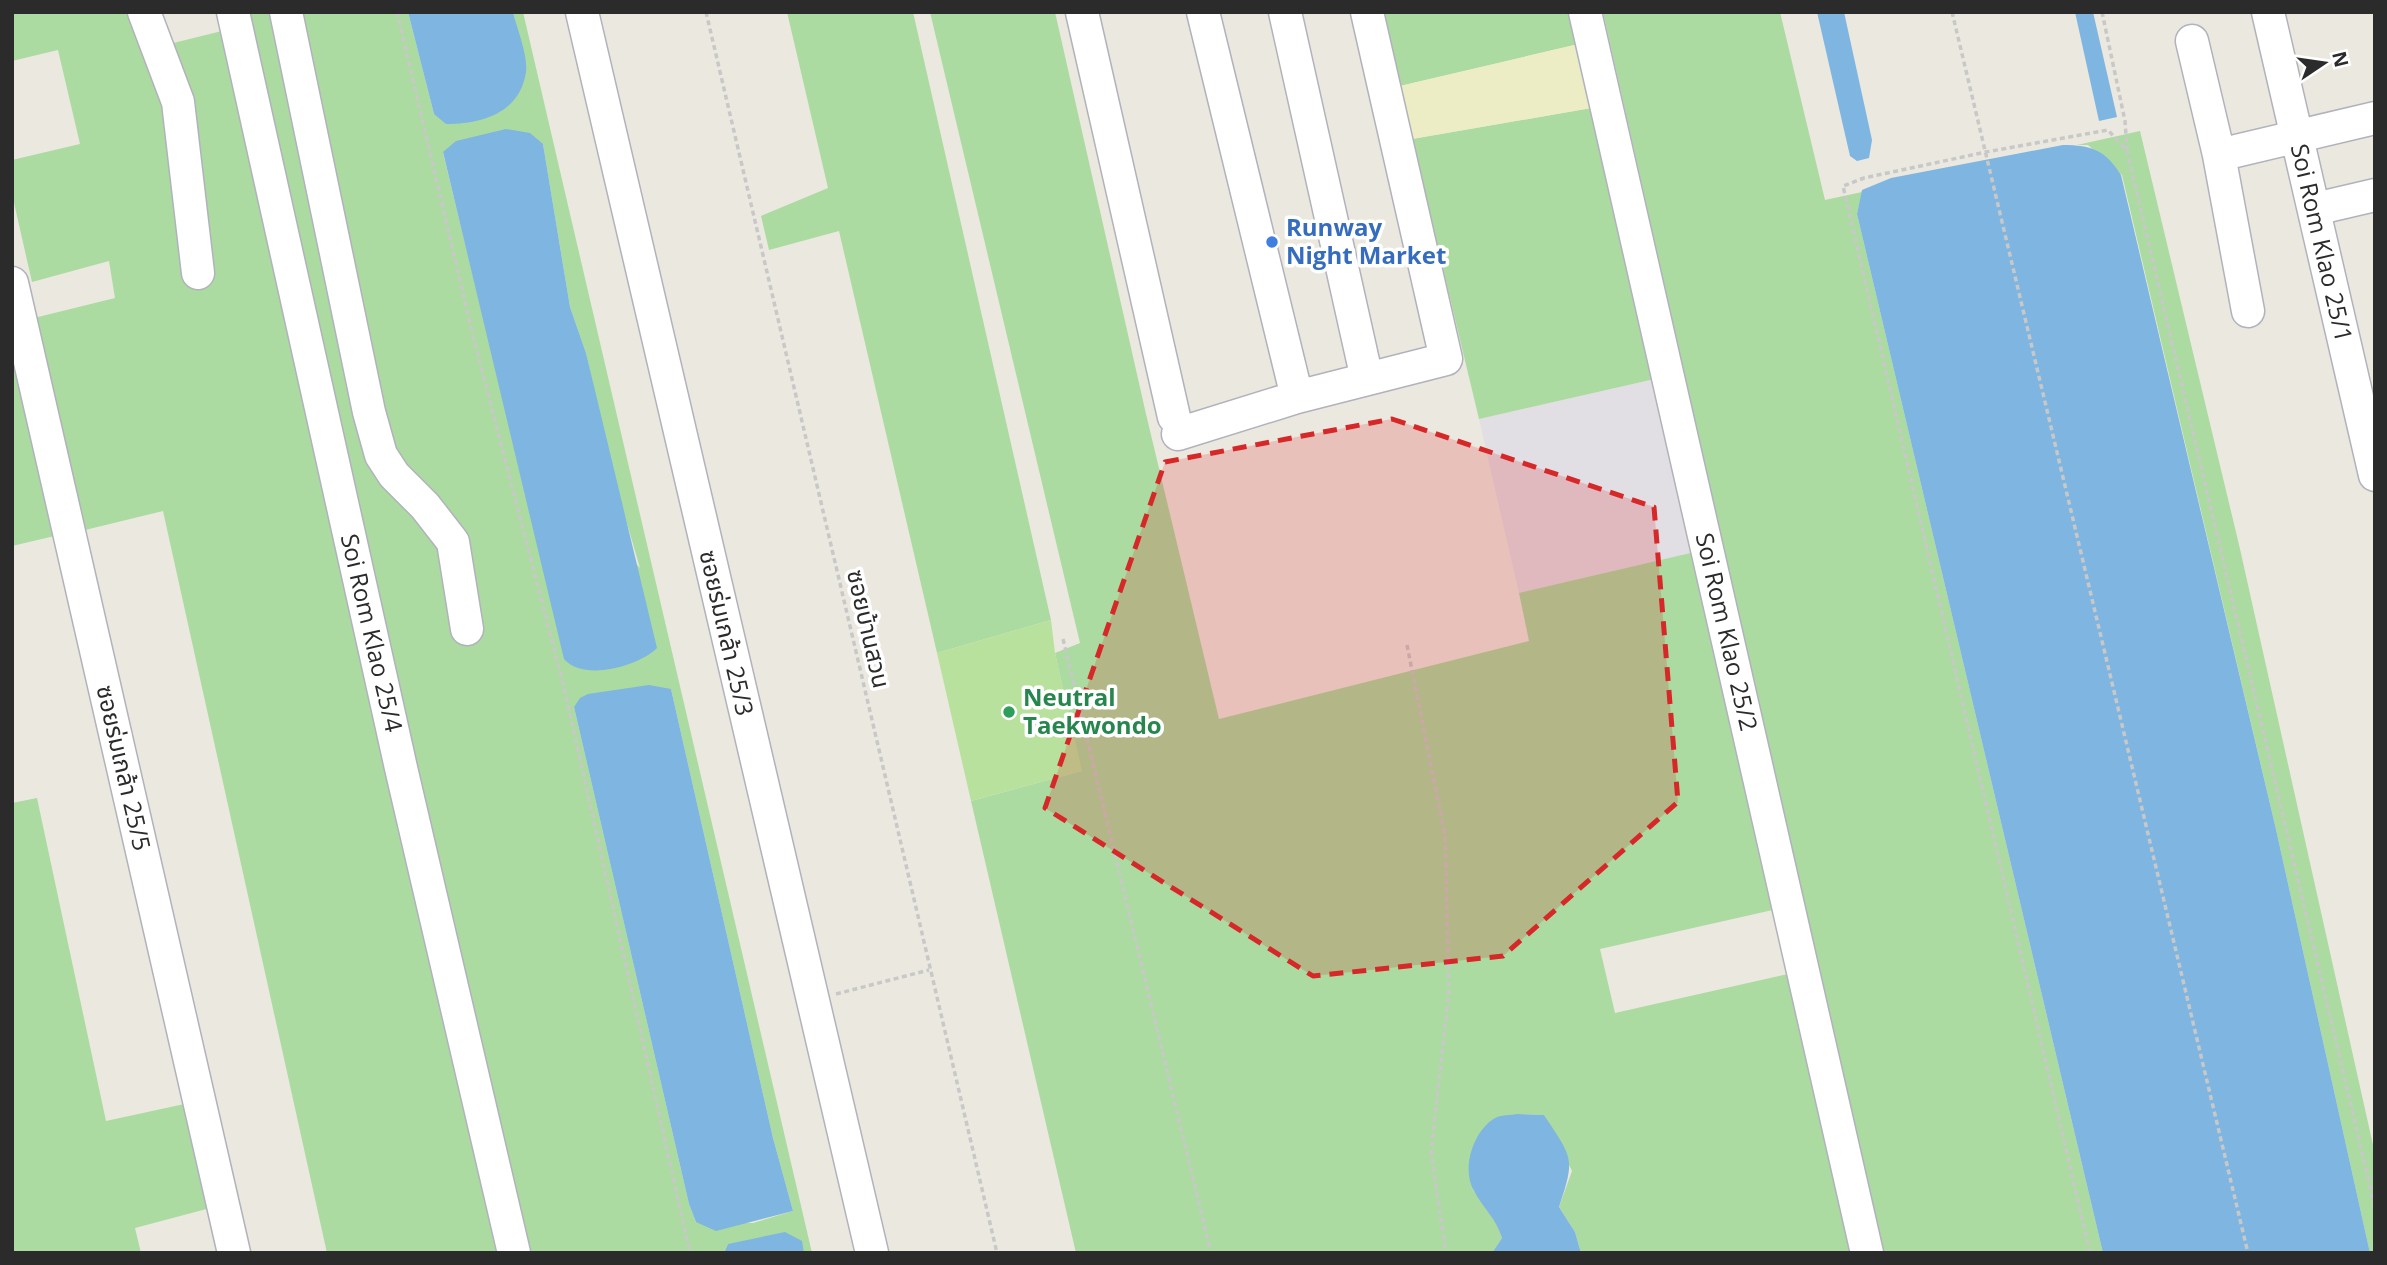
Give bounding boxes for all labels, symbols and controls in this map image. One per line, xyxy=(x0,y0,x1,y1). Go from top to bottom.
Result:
north arrow xyxy=(2289,28,2359,98)
text: N xyxy=(2326,49,2355,70)
street label: Soi Rom Klao 25/1 xyxy=(2284,140,2361,345)
place label: Runway Night Market xyxy=(1286,210,1446,271)
marker: Runway Night Market xyxy=(1264,234,1280,250)
street label: Soi Rom Klao 25/2 xyxy=(1689,529,1766,734)
street label: Soi Rom Klao 25/4 xyxy=(334,530,411,735)
street label: ซอยร่มเกล้า 25/3 xyxy=(692,547,763,719)
street label: ซอยบ้านสวน xyxy=(840,566,899,691)
place label: Neutral Taekwondo xyxy=(1023,680,1162,741)
street label: ซอยร่มเกล้า 25/5 xyxy=(89,682,160,854)
marker: Neutral Taekwondo xyxy=(1001,704,1017,720)

